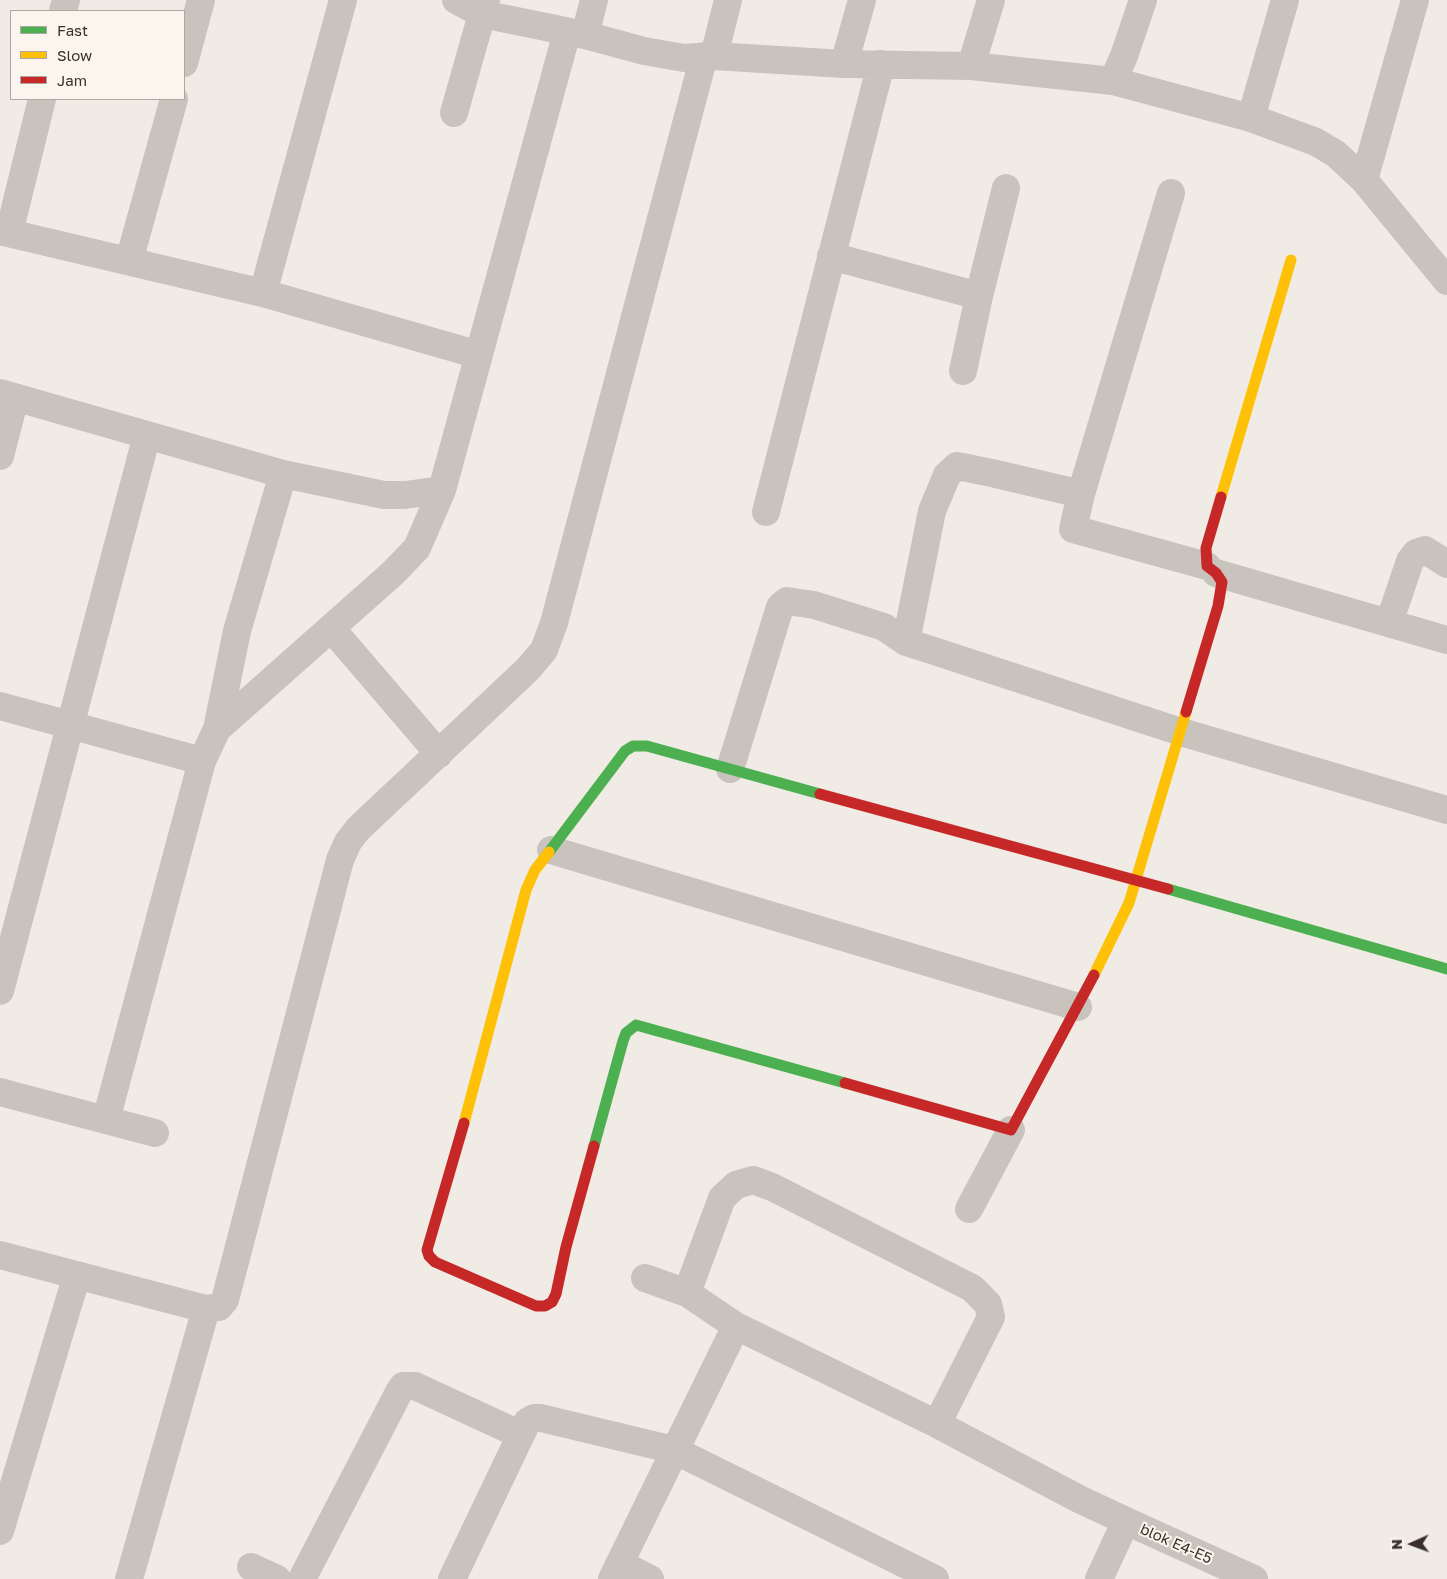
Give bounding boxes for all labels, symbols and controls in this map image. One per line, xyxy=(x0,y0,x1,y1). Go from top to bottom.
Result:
legend xyxy=(10,10,185,100)
text: Fast xyxy=(57,21,88,39)
text: Slow xyxy=(57,46,92,64)
text: Jam xyxy=(57,71,87,89)
north arrow xyxy=(1387,1519,1437,1569)
street label: blok E4-E5 xyxy=(1137,1520,1215,1568)
text: N xyxy=(1388,1539,1405,1550)

